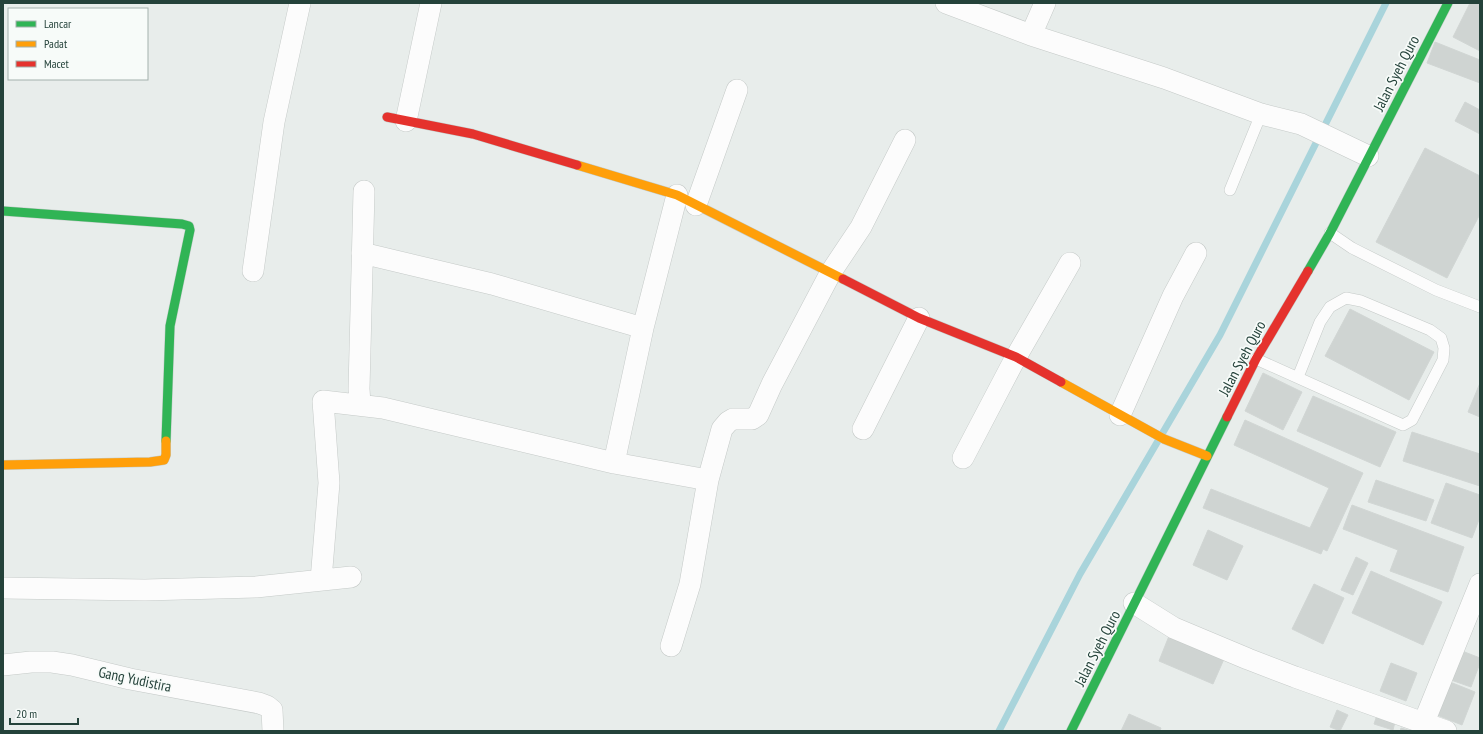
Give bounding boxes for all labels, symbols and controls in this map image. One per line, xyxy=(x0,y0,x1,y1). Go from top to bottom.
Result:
legend xyxy=(8,8,148,80)
text: Lancar xyxy=(44,16,72,31)
street label: Jalan Syeh Quro xyxy=(1368,32,1423,115)
text: Padat xyxy=(44,36,68,51)
text: Macet xyxy=(44,56,69,71)
street label: Jalan Syeh Quro xyxy=(1214,317,1270,400)
street label: Jalan Syeh Quro xyxy=(1069,607,1124,690)
street label: Gang Yudistira xyxy=(97,662,173,696)
scale bar xyxy=(10,700,78,726)
text: 20 m xyxy=(16,706,37,721)

